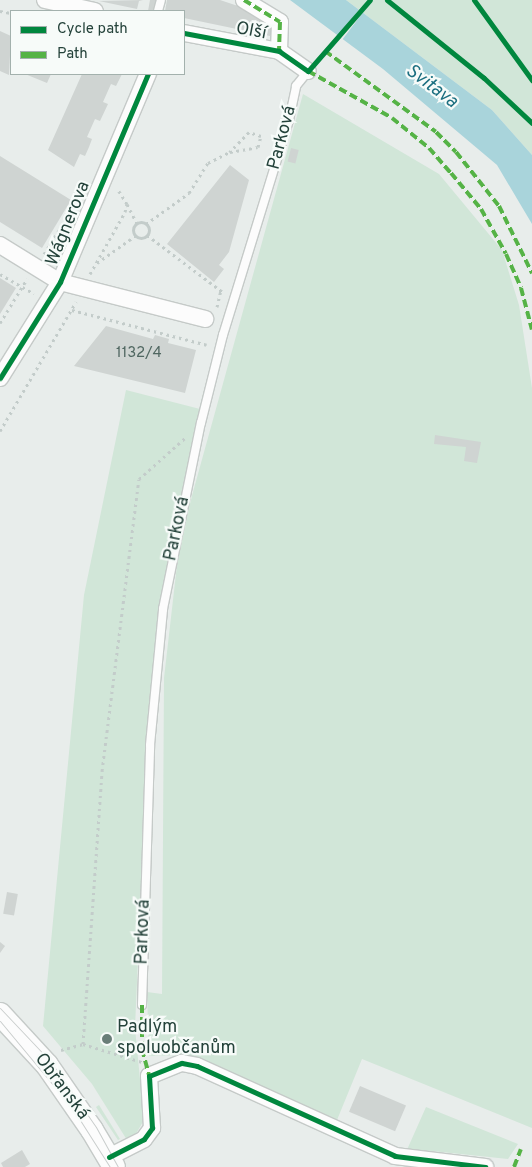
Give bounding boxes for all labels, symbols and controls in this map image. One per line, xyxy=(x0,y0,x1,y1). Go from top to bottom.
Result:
legend xyxy=(10,10,185,75)
street label: Olší xyxy=(234,18,268,46)
text: Cycle path xyxy=(57,20,128,39)
text: Path xyxy=(57,45,88,64)
water label: Svitava xyxy=(400,60,462,114)
street label: Parková xyxy=(264,104,302,172)
street label: Wágnerova xyxy=(42,178,96,270)
house number: 1132/4 xyxy=(116,345,162,363)
street label: Parková xyxy=(161,495,195,563)
street label: Parková xyxy=(132,899,156,965)
place label: Padlým spoluobčanům xyxy=(117,1018,236,1060)
marker: Padlým spoluobčanům xyxy=(101,1033,113,1045)
street label: Obřanská xyxy=(29,1049,93,1125)

